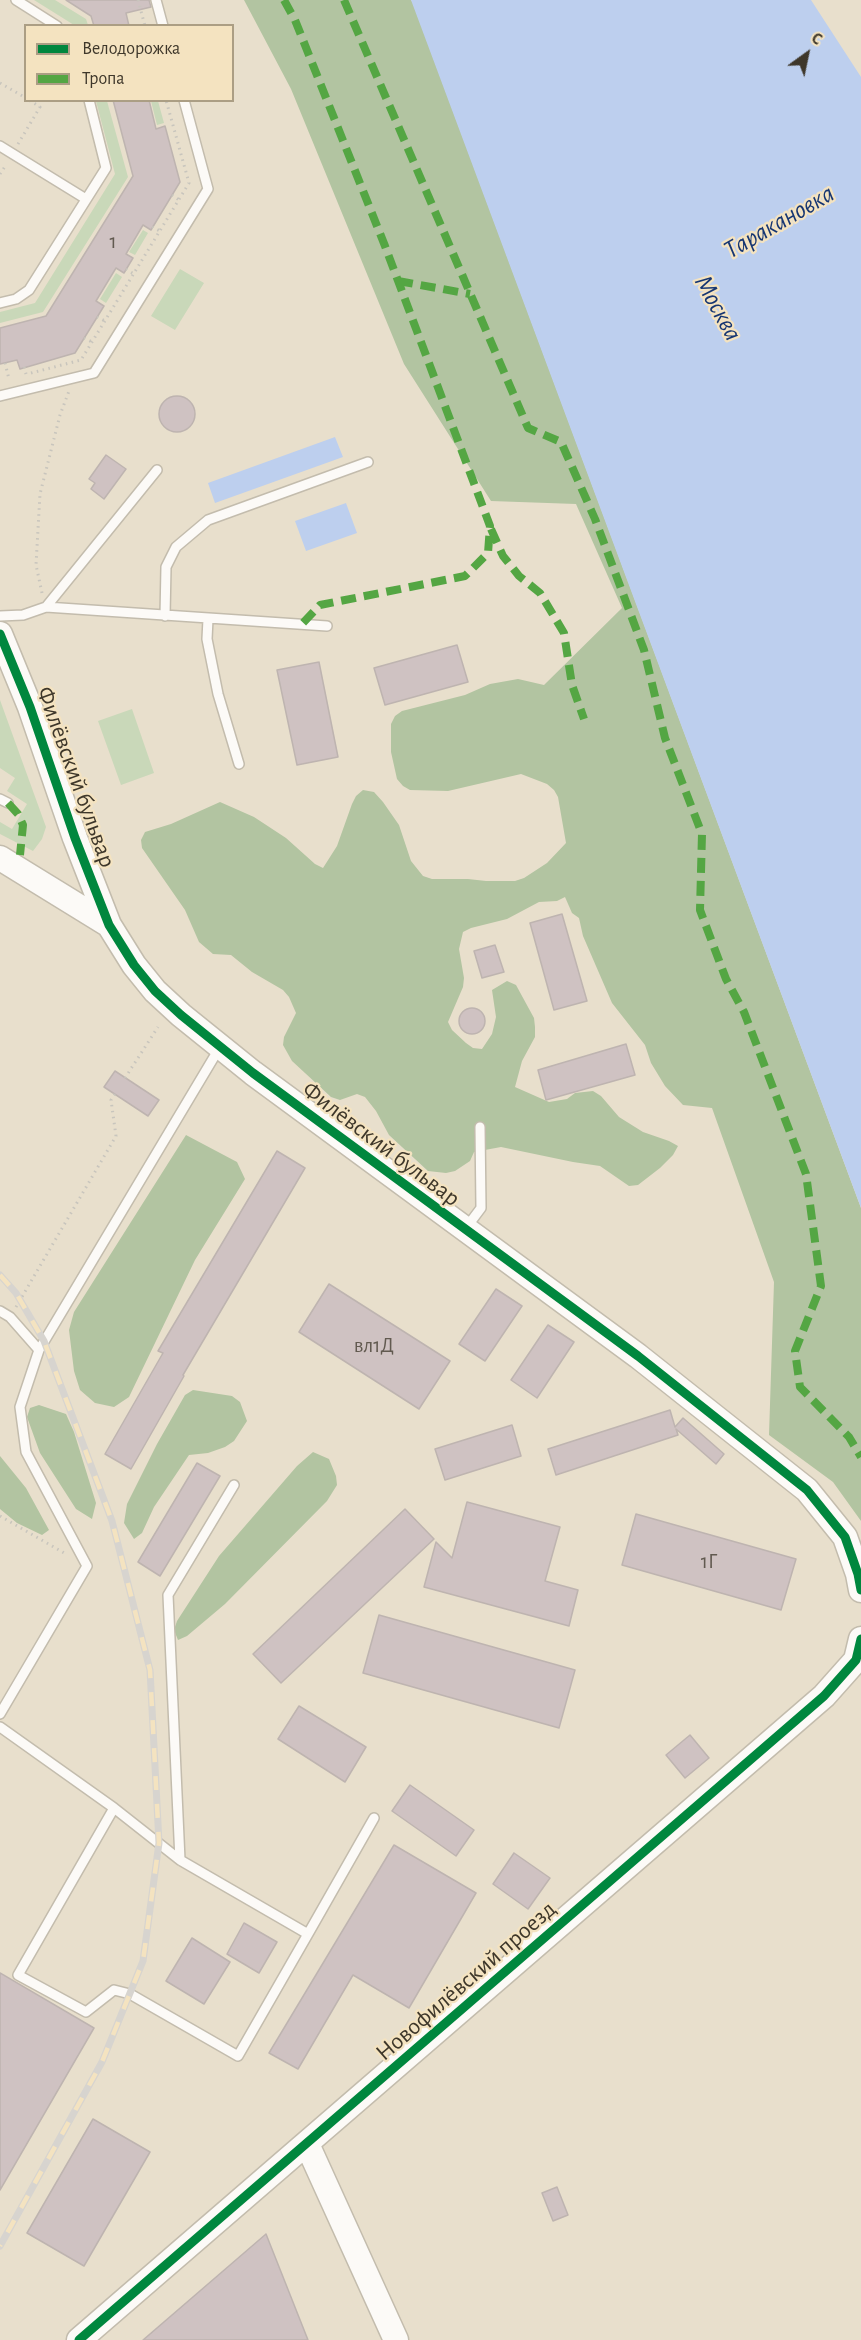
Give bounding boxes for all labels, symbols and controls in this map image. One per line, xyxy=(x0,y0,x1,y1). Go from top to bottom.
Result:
legend xyxy=(24,24,234,102)
north arrow xyxy=(777,24,837,84)
text: С xyxy=(809,30,825,48)
text: Велодорожка xyxy=(82,40,180,58)
text: Тропа xyxy=(82,70,125,88)
water label: Таракановка xyxy=(718,178,840,266)
house number: 1 xyxy=(109,229,117,255)
water label: Москва xyxy=(687,270,749,346)
street label: Филёвский бульвар xyxy=(30,683,122,871)
street label: Филёвский бульвар xyxy=(296,1075,466,1213)
house number: вл1Д xyxy=(354,1333,394,1359)
house number: 1Г xyxy=(701,1549,717,1575)
street label: Новофилёвский проезд xyxy=(370,1895,562,2067)

